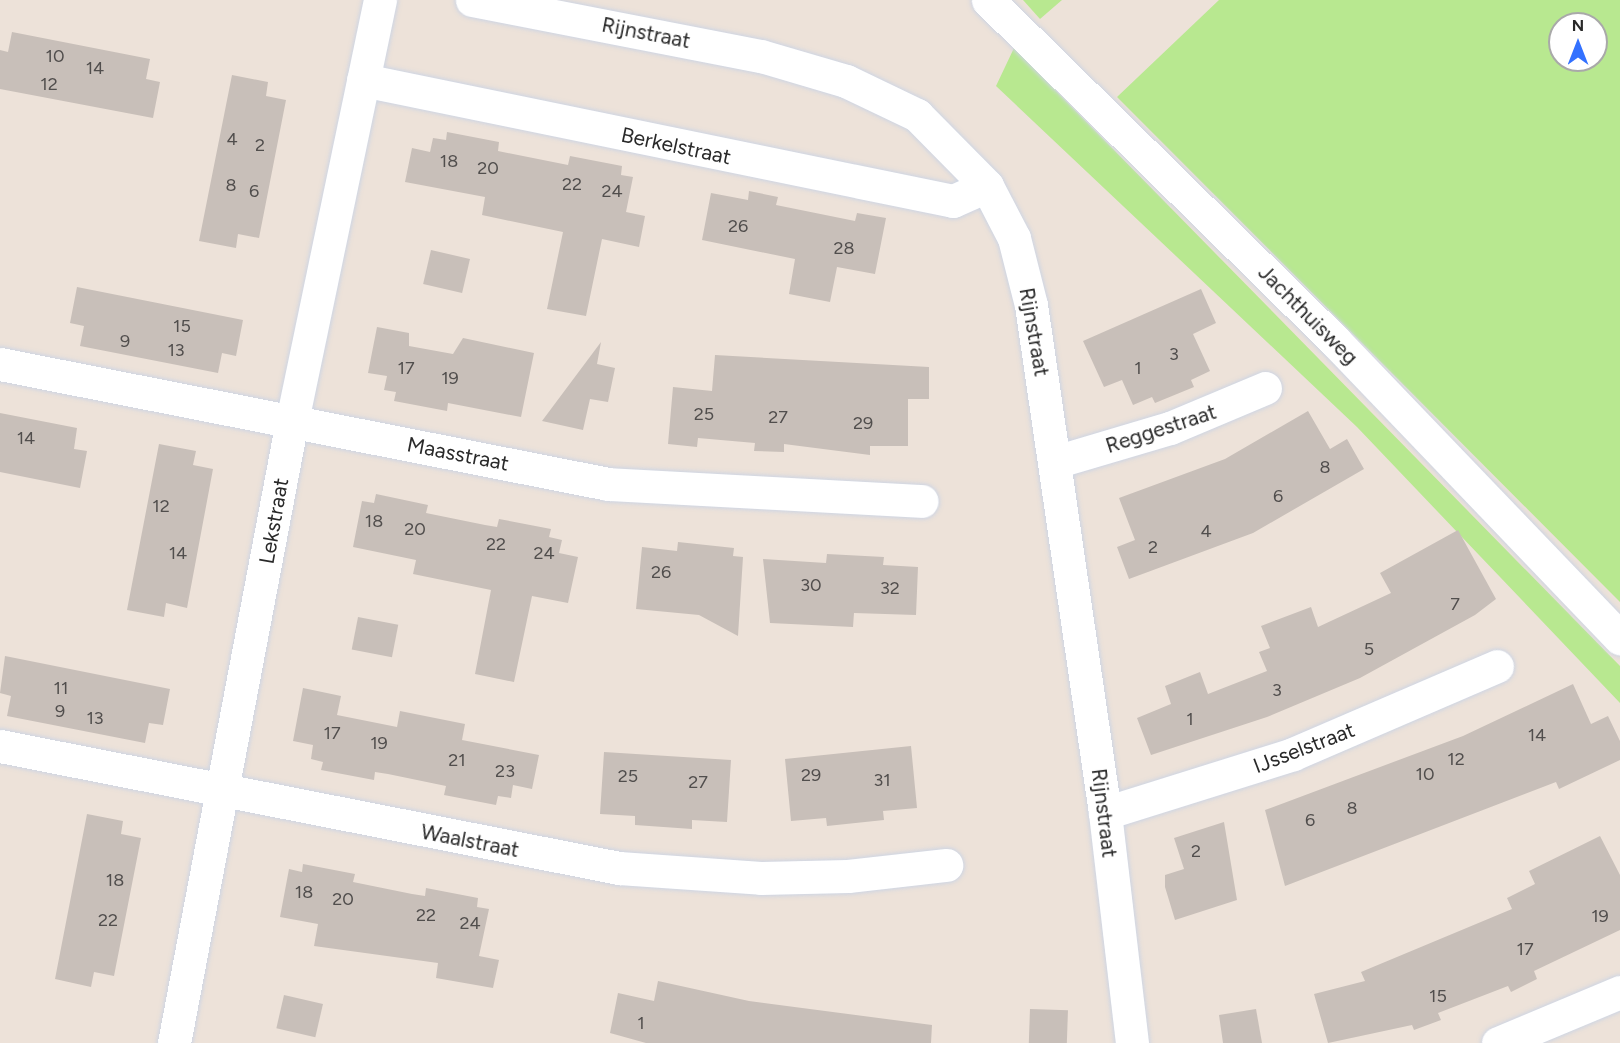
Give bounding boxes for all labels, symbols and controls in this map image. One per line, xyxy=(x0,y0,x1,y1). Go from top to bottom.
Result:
street label: Rijnstraat xyxy=(600,12,692,54)
north arrow xyxy=(1548,12,1608,72)
text: N xyxy=(1572,16,1584,35)
house number: 10 xyxy=(46,45,64,67)
house number: 14 xyxy=(86,57,104,79)
house number: 12 xyxy=(40,73,58,95)
street label: Berkelstraat xyxy=(619,122,733,170)
house number: 4 xyxy=(226,128,238,150)
house number: 2 xyxy=(255,134,265,156)
house number: 18 xyxy=(440,150,458,172)
house number: 20 xyxy=(477,157,499,179)
house number: 22 xyxy=(562,173,582,195)
house number: 8 xyxy=(225,174,237,196)
house number: 6 xyxy=(249,180,259,202)
house number: 24 xyxy=(601,180,623,202)
house number: 26 xyxy=(728,215,748,237)
house number: 28 xyxy=(833,237,855,259)
street label: Jachthuisweg xyxy=(1253,260,1363,370)
street label: Rijnstraat xyxy=(1014,286,1054,378)
house number: 15 xyxy=(173,315,191,337)
house number: 9 xyxy=(120,330,130,352)
house number: 13 xyxy=(167,339,185,361)
house number: 3 xyxy=(1169,343,1179,365)
house number: 17 xyxy=(397,357,415,379)
house number: 1 xyxy=(1134,357,1142,379)
house number: 19 xyxy=(441,367,459,389)
street label: Reggestraat xyxy=(1102,399,1220,459)
house number: 25 xyxy=(694,403,714,425)
house number: 27 xyxy=(768,406,788,428)
house number: 29 xyxy=(853,412,873,434)
house number: 14 xyxy=(17,427,35,449)
street label: Maasstraat xyxy=(405,432,511,476)
house number: 8 xyxy=(1319,456,1331,478)
street label: Lekstraat xyxy=(254,476,294,566)
house number: 6 xyxy=(1273,485,1283,507)
house number: 12 xyxy=(152,495,170,517)
house number: 18 xyxy=(365,510,383,532)
house number: 20 xyxy=(404,518,426,540)
house number: 4 xyxy=(1200,520,1212,542)
house number: 22 xyxy=(486,533,506,555)
house number: 2 xyxy=(1148,536,1158,558)
house number: 14 xyxy=(169,542,187,564)
house number: 24 xyxy=(533,542,555,564)
house number: 26 xyxy=(651,561,671,583)
house number: 30 xyxy=(800,574,822,596)
house number: 32 xyxy=(880,577,900,599)
house number: 7 xyxy=(1450,593,1460,615)
house number: 5 xyxy=(1364,638,1374,660)
house number: 11 xyxy=(54,677,68,699)
house number: 3 xyxy=(1272,679,1282,701)
house number: 9 xyxy=(55,700,65,722)
house number: 13 xyxy=(86,707,104,729)
house number: 1 xyxy=(1186,708,1194,730)
street label: IJsselstraat xyxy=(1250,717,1358,779)
house number: 17 xyxy=(323,722,341,744)
house number: 14 xyxy=(1528,724,1546,746)
house number: 19 xyxy=(370,732,388,754)
house number: 12 xyxy=(1447,748,1465,770)
house number: 21 xyxy=(448,749,466,771)
house number: 23 xyxy=(495,760,515,782)
house number: 10 xyxy=(1416,763,1434,785)
house number: 29 xyxy=(801,764,821,786)
house number: 25 xyxy=(618,765,638,787)
street label: Rijnstraat xyxy=(1086,767,1122,859)
house number: 31 xyxy=(873,769,891,791)
house number: 27 xyxy=(688,771,708,793)
house number: 8 xyxy=(1346,797,1358,819)
house number: 6 xyxy=(1305,809,1315,831)
street label: Waalstraat xyxy=(419,819,521,863)
house number: 2 xyxy=(1191,840,1201,862)
house number: 18 xyxy=(106,869,124,891)
house number: 18 xyxy=(295,881,313,903)
house number: 20 xyxy=(332,888,354,910)
house number: 22 xyxy=(416,904,436,926)
house number: 19 xyxy=(1591,905,1609,927)
house number: 22 xyxy=(98,909,118,931)
house number: 24 xyxy=(459,912,481,934)
house number: 17 xyxy=(1516,938,1534,960)
house number: 15 xyxy=(1429,985,1447,1007)
house number: 1 xyxy=(637,1012,645,1034)

